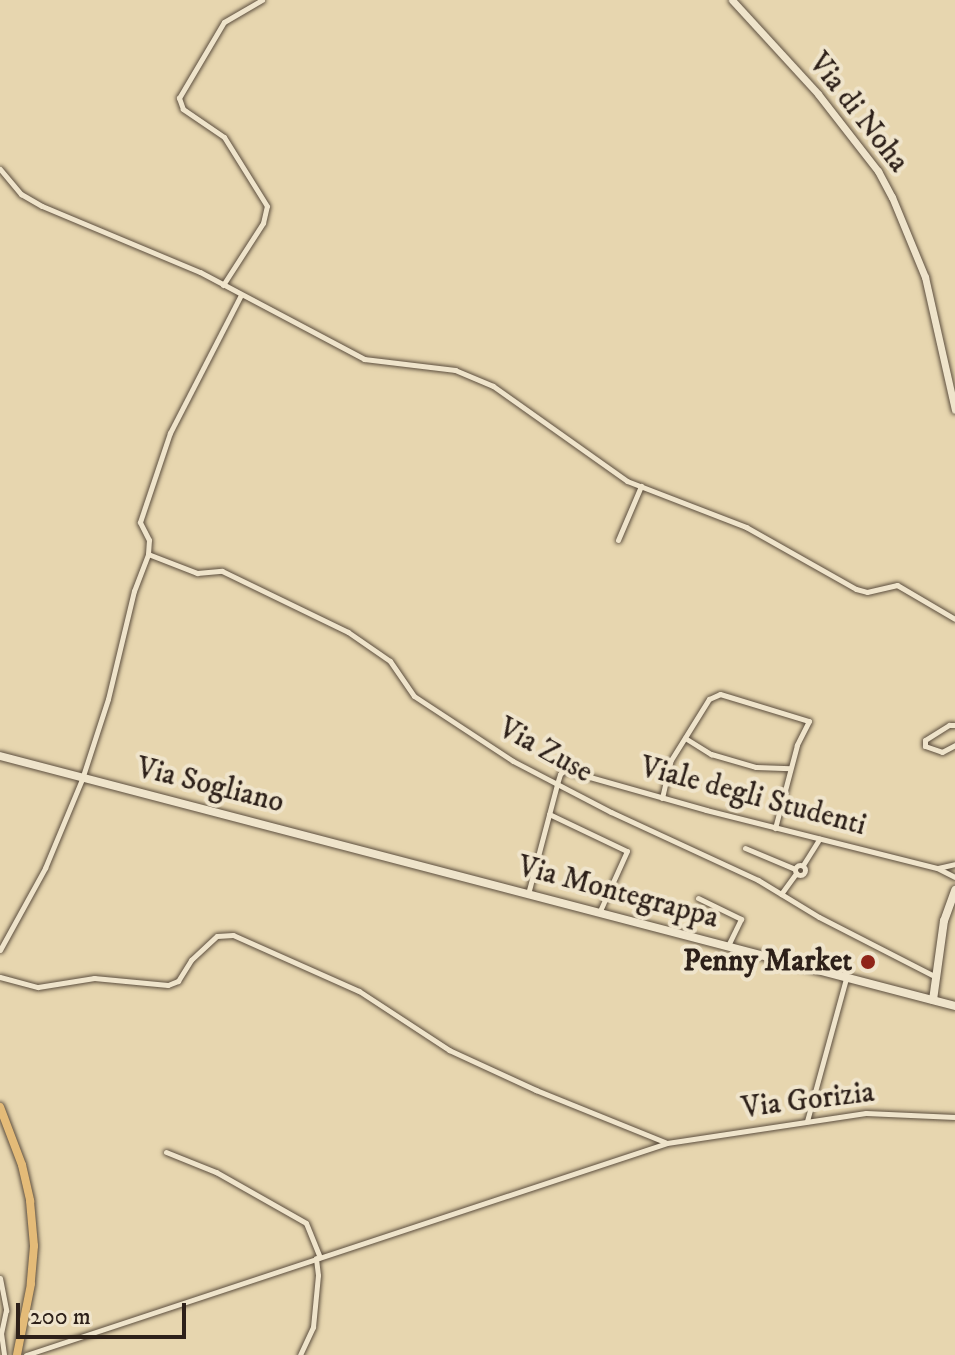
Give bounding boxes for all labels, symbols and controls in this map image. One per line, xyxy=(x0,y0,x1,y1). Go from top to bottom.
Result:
street label: Via di Noha xyxy=(800,46,916,180)
street label: Via Zuse xyxy=(492,711,598,791)
street label: Via Sogliano xyxy=(133,750,287,822)
street label: Viale degli Studenti xyxy=(636,750,870,844)
street label: Via Montegrappa xyxy=(514,849,722,937)
place label: Penny Market xyxy=(683,944,852,980)
marker: Penny Market xyxy=(859,953,877,971)
street label: Via Gorizia xyxy=(740,1075,876,1127)
scale bar xyxy=(20,1287,190,1337)
text: 200 m xyxy=(30,1302,91,1332)

